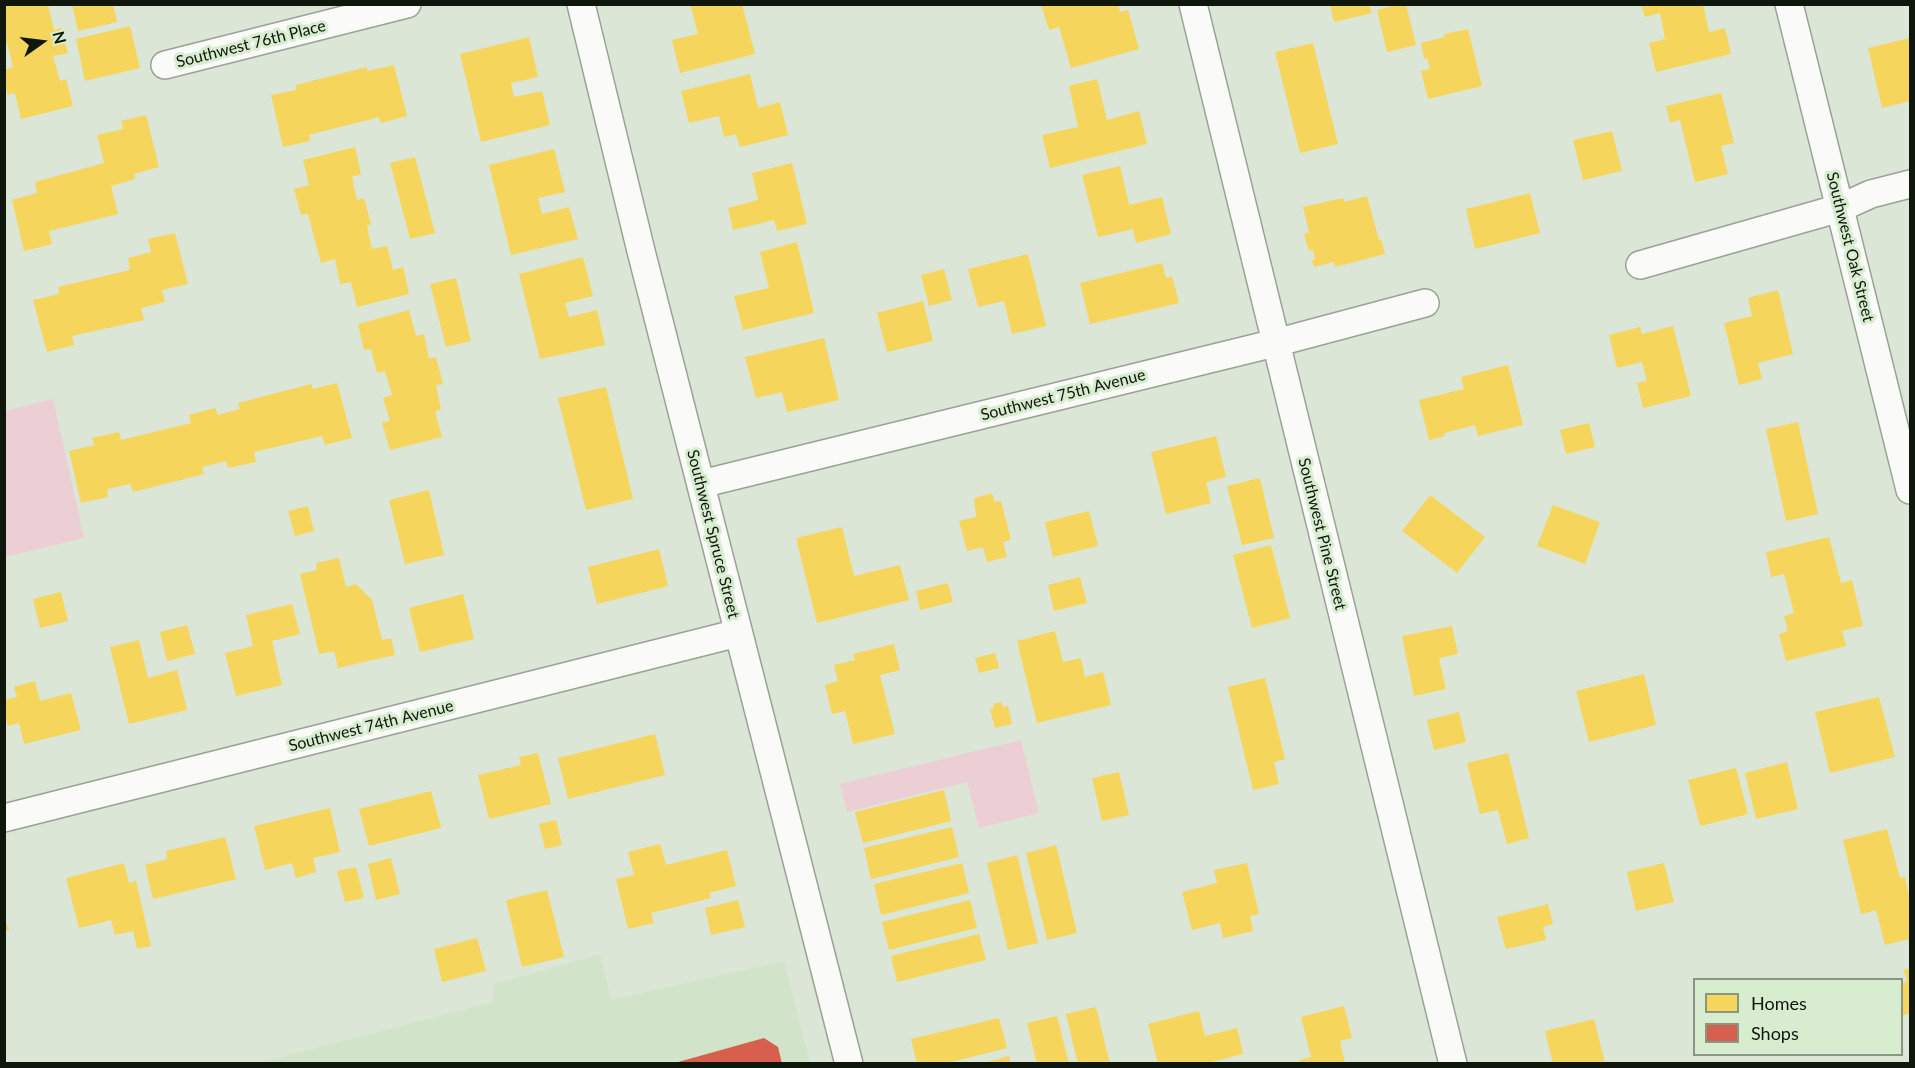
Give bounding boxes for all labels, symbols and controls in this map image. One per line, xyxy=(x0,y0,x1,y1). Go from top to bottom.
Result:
north arrow xyxy=(12,12,72,72)
street label: Southwest 76th Place xyxy=(174,16,328,72)
text: N xyxy=(49,29,71,46)
street label: Southwest Oak Street xyxy=(1822,170,1878,324)
street label: Southwest 75th Avenue xyxy=(979,365,1147,425)
street label: Southwest Spruce Street xyxy=(683,448,743,620)
street label: Southwest Pine Street xyxy=(1294,456,1350,612)
street label: Southwest 74th Avenue xyxy=(287,696,455,756)
legend xyxy=(1693,978,1903,1056)
text: Homes xyxy=(1751,992,1807,1014)
text: Shops xyxy=(1751,1022,1799,1044)

